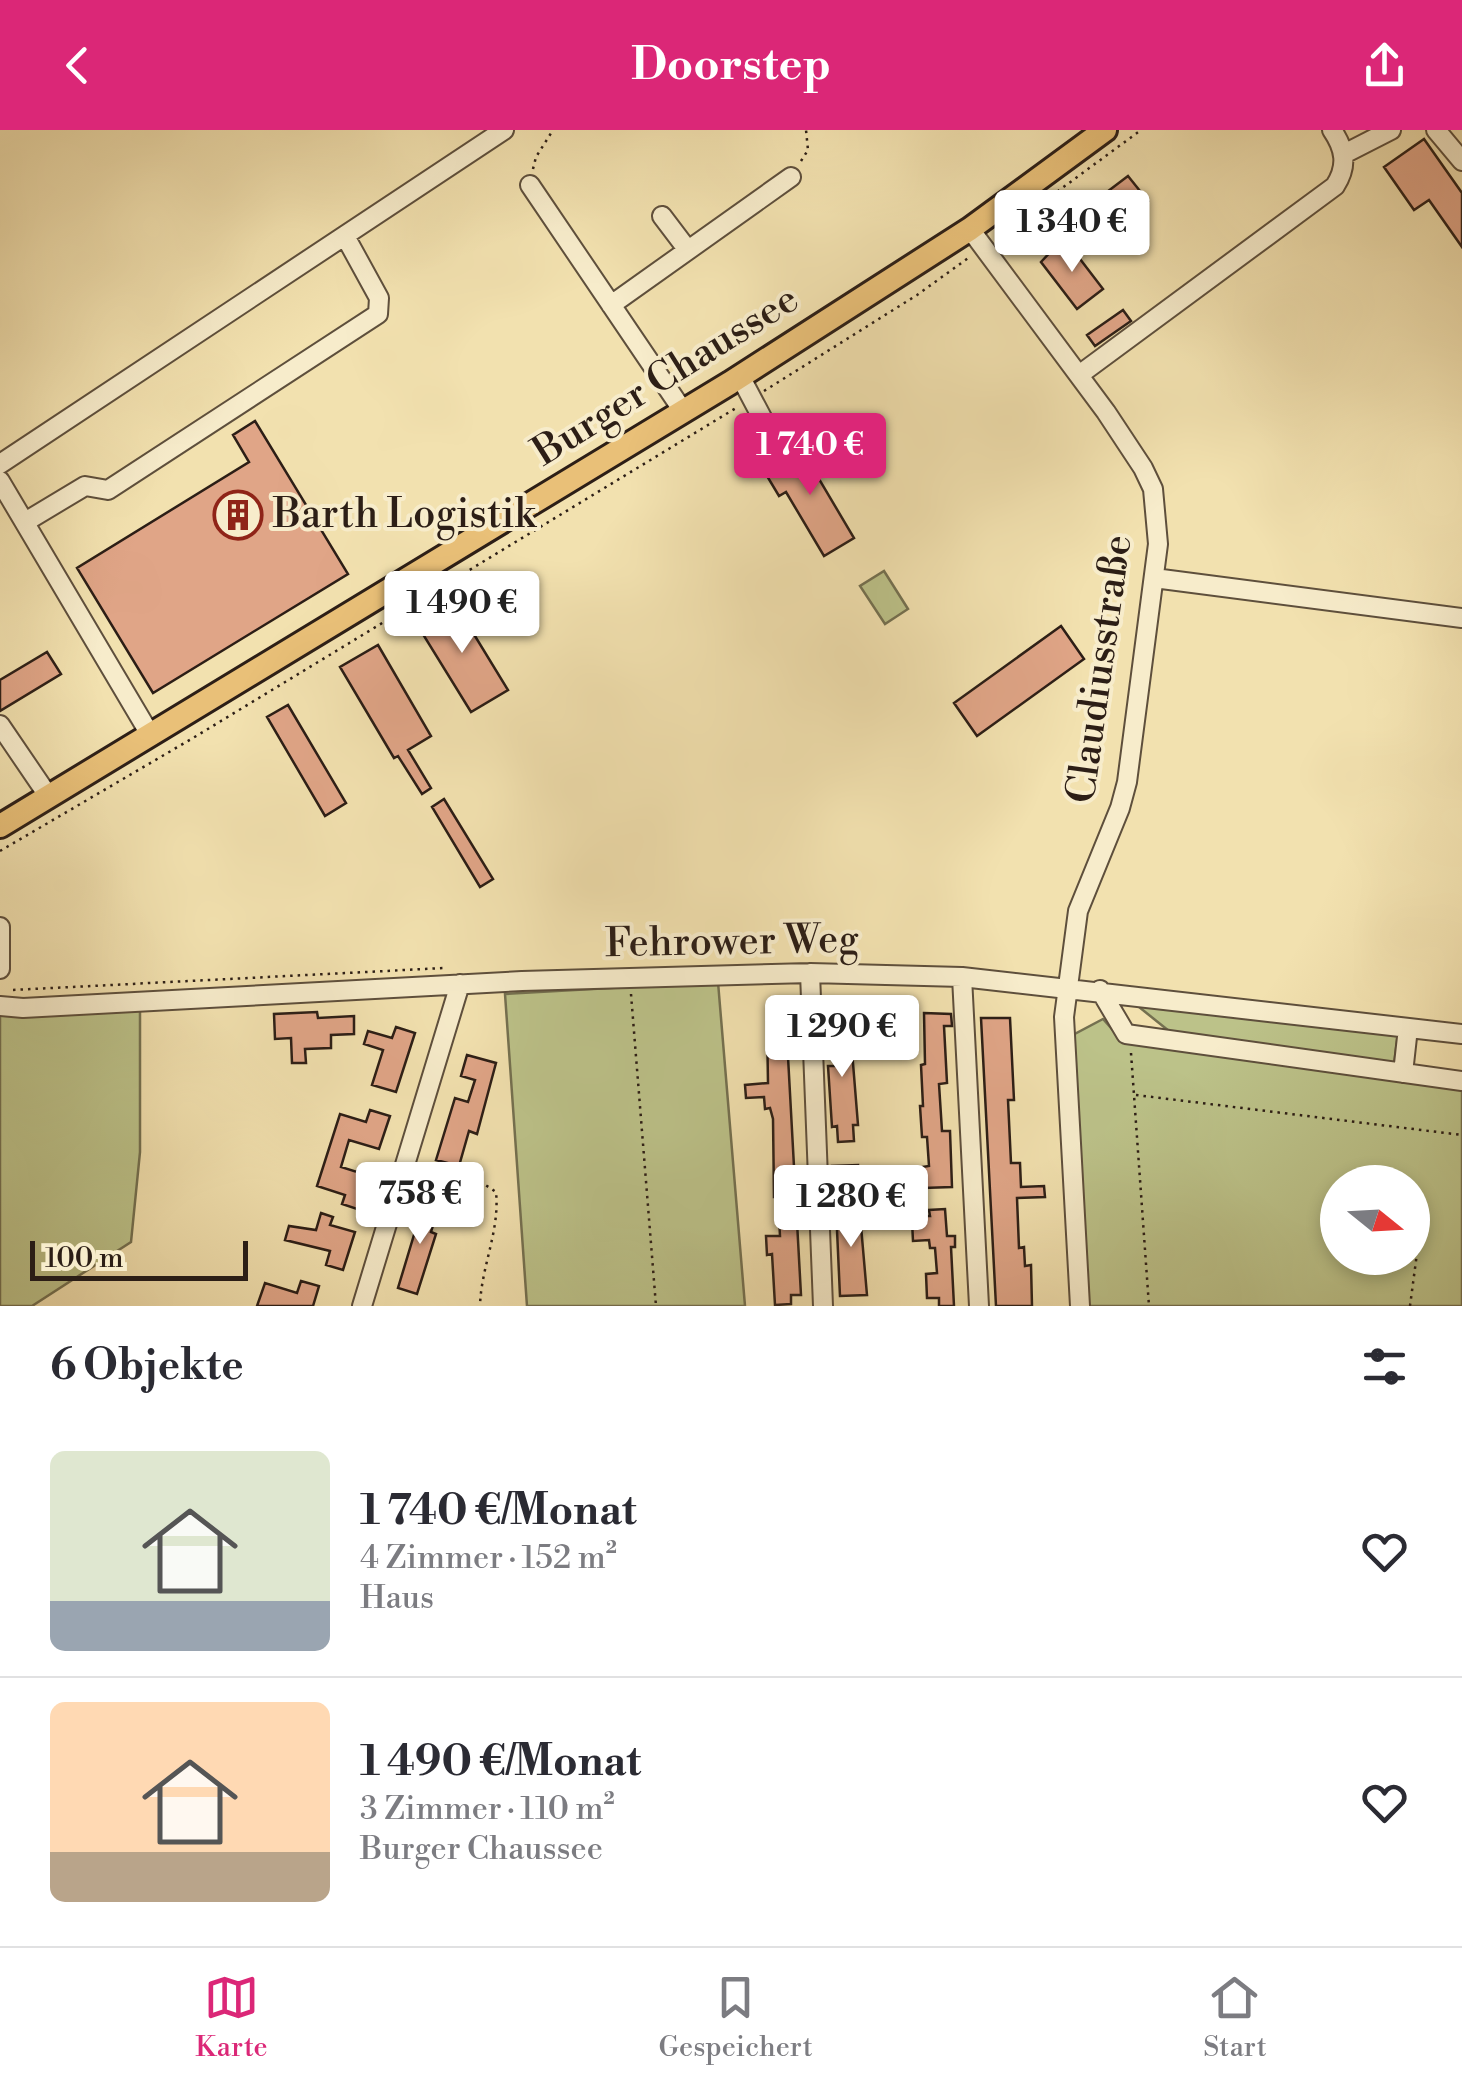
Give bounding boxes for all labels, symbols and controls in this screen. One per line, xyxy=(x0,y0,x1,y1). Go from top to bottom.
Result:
text: Doorstep xyxy=(631,37,831,94)
icon: back xyxy=(50,38,105,93)
icon: share xyxy=(1357,38,1412,93)
pin: 1 340 € xyxy=(980,190,1164,275)
text: 1 340 € xyxy=(1017,202,1127,242)
street label: Burger Chaussee xyxy=(523,274,809,479)
pin: 1 740 € xyxy=(718,413,902,498)
text: 1 740 € xyxy=(756,425,864,465)
building icon: Barth Logistik xyxy=(212,489,264,541)
place label: Barth Logistik xyxy=(272,490,538,541)
street label: Claudiusstraße xyxy=(1056,532,1144,806)
pin: 1 490 € xyxy=(370,571,554,656)
text: 1 490 € xyxy=(406,583,518,623)
street label: Fehrower Weg xyxy=(605,915,860,970)
pin: 1 290 € xyxy=(750,995,934,1080)
text: 1 290 € xyxy=(787,1007,897,1047)
pin: 758 € xyxy=(350,1162,490,1247)
pin: 1 280 € xyxy=(759,1165,943,1250)
north arrow xyxy=(1320,1165,1430,1275)
map controls xyxy=(1320,1165,1430,1275)
text: 758 € xyxy=(378,1174,462,1214)
text: 1 280 € xyxy=(796,1177,906,1217)
scale bar xyxy=(30,1236,248,1280)
text: 100 m xyxy=(45,1241,124,1276)
icon: filters xyxy=(1357,1339,1412,1394)
text: 6 Objekte xyxy=(50,1340,244,1393)
text: 1 740 €/Monat xyxy=(360,1485,637,1538)
icon: home xyxy=(130,1491,250,1611)
icon: heart xyxy=(1357,1524,1412,1579)
text: 4 Zimmer · 152 m² xyxy=(360,1538,617,1578)
text: Haus xyxy=(360,1578,434,1618)
text: 1 490 €/Monat xyxy=(360,1736,641,1789)
icon: home xyxy=(130,1742,250,1862)
icon: heart xyxy=(1357,1775,1412,1830)
text: 3 Zimmer · 110 m² xyxy=(360,1789,615,1829)
text: Burger Chaussee xyxy=(360,1829,603,1869)
tab: Karte xyxy=(195,1970,268,2065)
tab: Gespeichert xyxy=(658,1970,813,2065)
tab: Start xyxy=(1203,1970,1267,2065)

